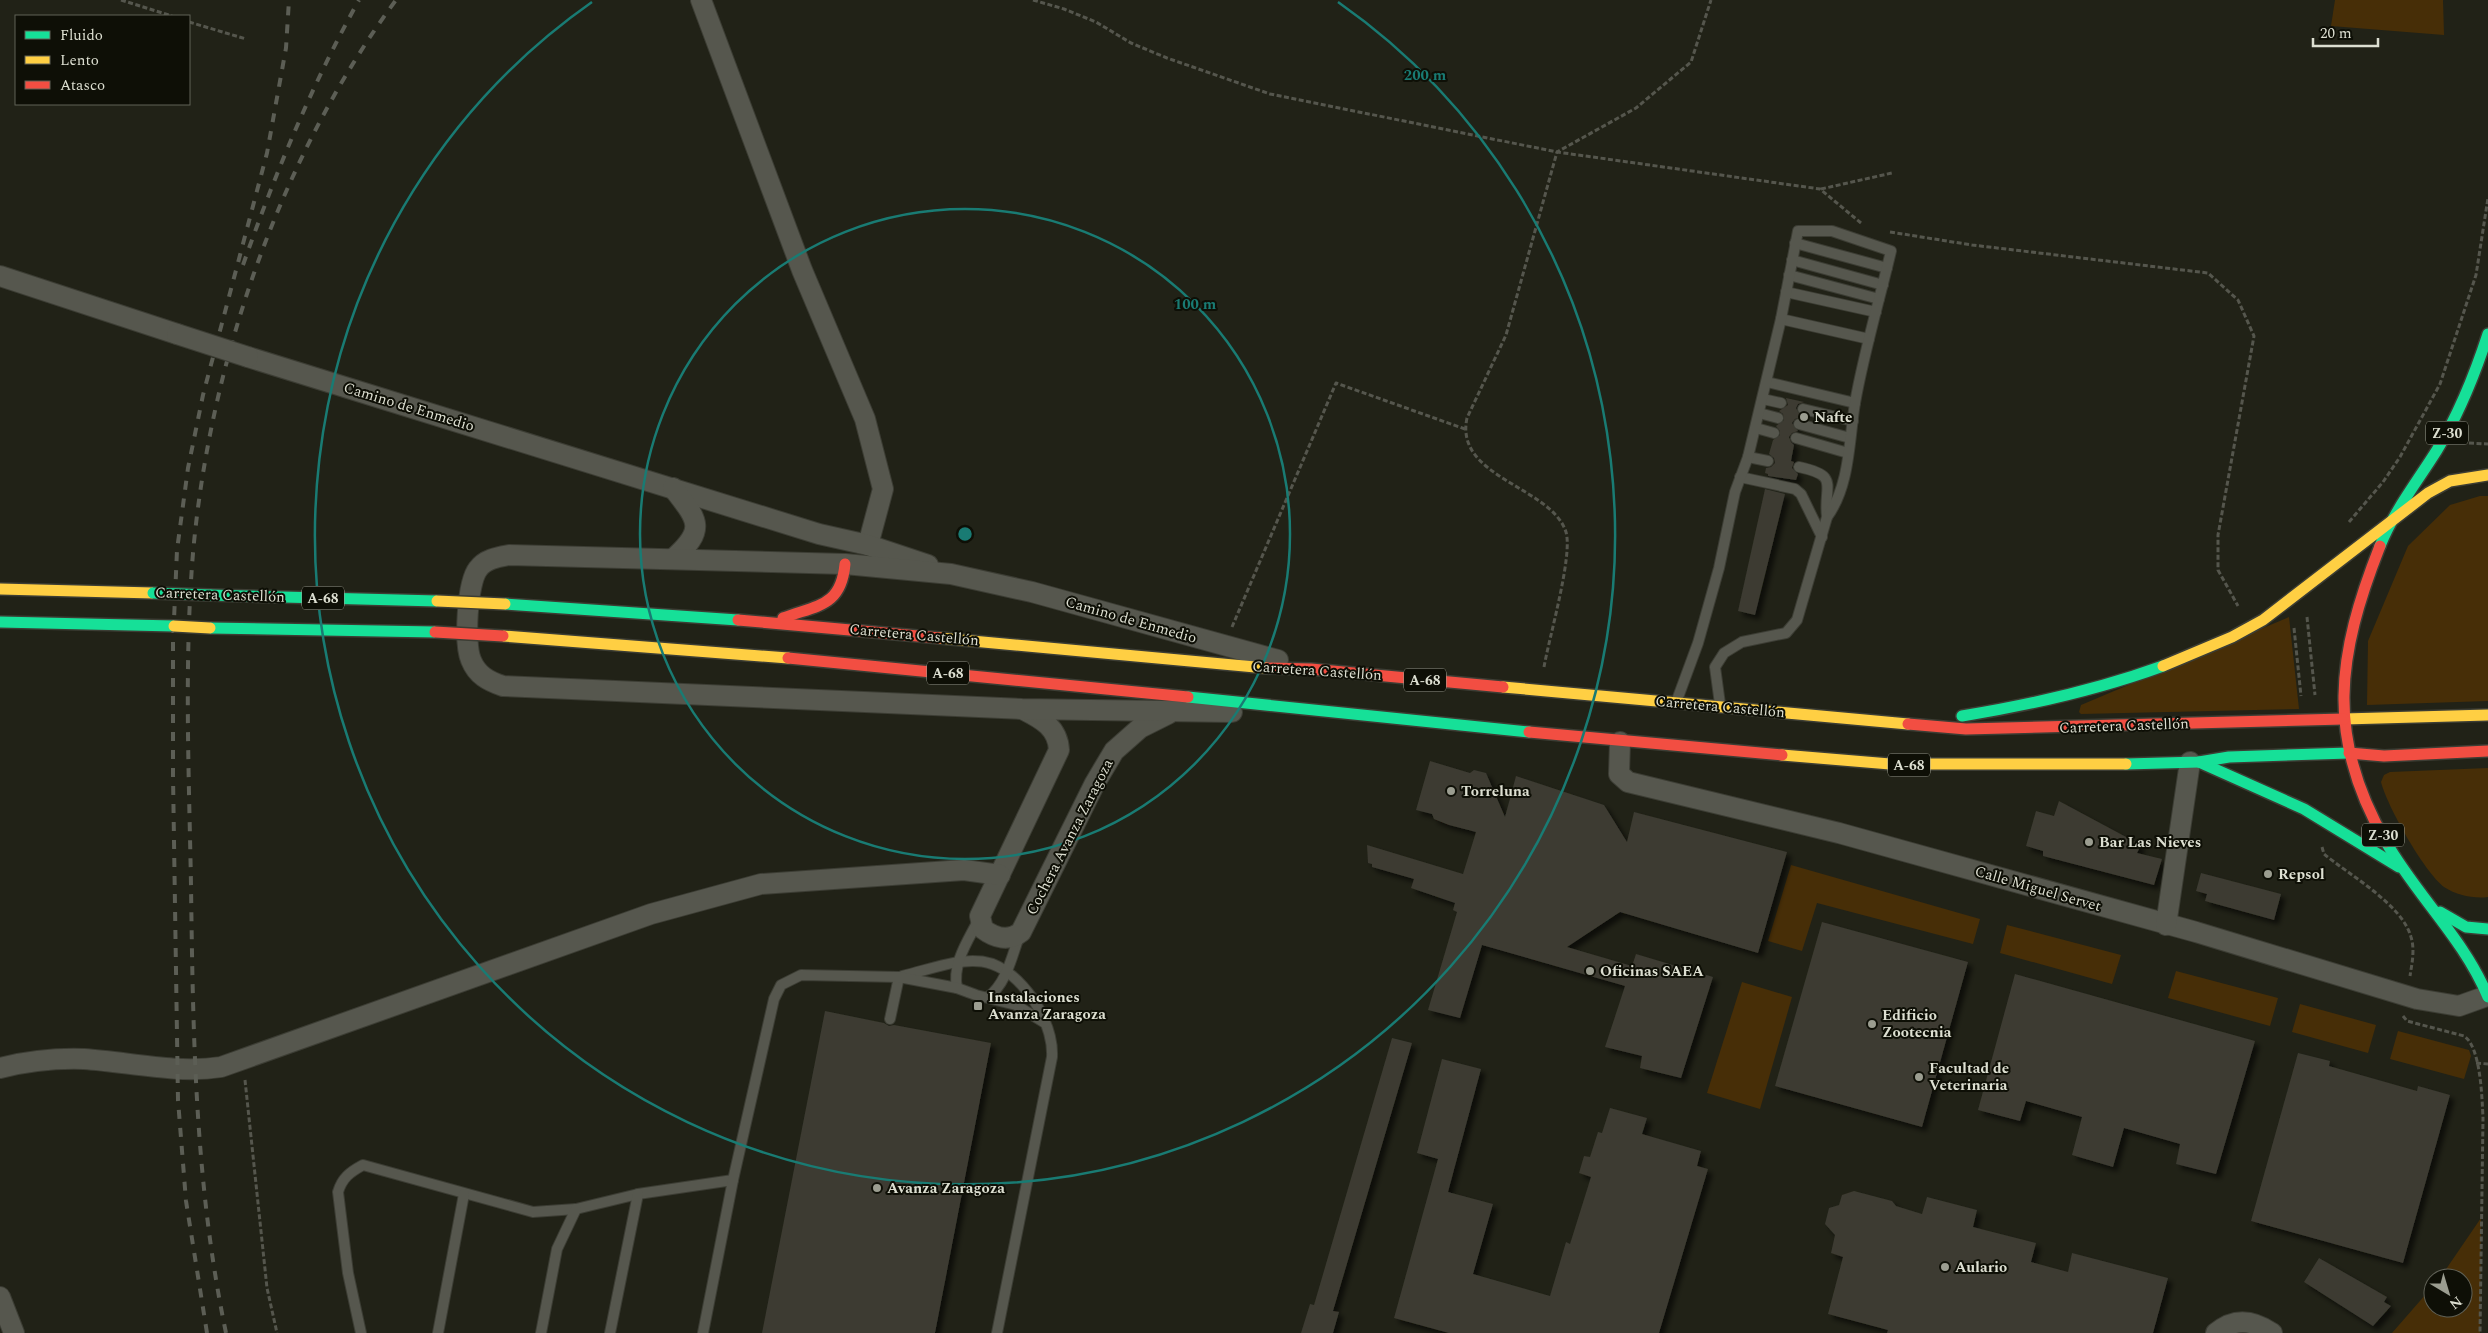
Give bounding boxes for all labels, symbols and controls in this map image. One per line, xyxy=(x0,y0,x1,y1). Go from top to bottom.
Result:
legend xyxy=(15,15,190,105)
scale bar xyxy=(2313,15,2378,47)
text: 20 m xyxy=(2320,22,2352,45)
text: Fluido xyxy=(60,24,103,47)
text: Lento xyxy=(60,49,99,72)
text: 200 m xyxy=(1404,64,1447,87)
text: Atasco xyxy=(60,74,105,97)
text: 100 m xyxy=(1174,293,1217,316)
street label: Camino de Enmedio xyxy=(341,376,477,438)
place label: Nafte xyxy=(1814,406,1853,429)
marker: Nafte xyxy=(1798,411,1810,423)
road number: Z-30 xyxy=(2426,422,2468,444)
centre of rings xyxy=(956,525,974,543)
street label: Carretera Castellón xyxy=(155,581,286,609)
road number: A-68 xyxy=(302,586,344,610)
street label: Camino de Enmedio xyxy=(1063,590,1199,650)
street label: Carretera Castellón xyxy=(848,618,980,652)
street label: Carretera Castellón xyxy=(1251,655,1383,687)
road number: A-68 xyxy=(927,661,969,684)
road number: A-68 xyxy=(1404,668,1446,692)
street label: Carretera Castellón xyxy=(1654,690,1786,724)
street label: Carretera Castellón xyxy=(2059,712,2190,740)
street label: Cochera Avanza Zaragoza xyxy=(1021,754,1120,919)
road number: A-68 xyxy=(1888,754,1930,776)
place label: Torreluna xyxy=(1461,780,1530,803)
marker: Torreluna xyxy=(1445,785,1457,797)
road number: Z-30 xyxy=(2362,824,2404,846)
place label: Bar Las Nieves xyxy=(2099,831,2201,854)
marker: Bar Las Nieves xyxy=(2083,836,2095,848)
street label: Calle Miguel Servet xyxy=(1972,860,2104,918)
place label: Repsol xyxy=(2278,863,2325,886)
marker: Repsol xyxy=(2262,868,2274,880)
place label: Oficinas SAEA xyxy=(1600,960,1704,983)
marker: Oficinas SAEA xyxy=(1584,965,1596,977)
place label: Instalaciones Avanza Zaragoza xyxy=(988,986,1106,1026)
marker: Instalaciones Avanza Zaragoza xyxy=(972,1000,984,1012)
place label: Edificio Zootecnia xyxy=(1882,1004,1952,1044)
marker: Edificio Zootecnia xyxy=(1866,1018,1878,1030)
place label: Facultad de Veterinaria xyxy=(1929,1057,2009,1097)
marker: Facultad de Veterinaria xyxy=(1913,1071,1925,1083)
place label: Avanza Zaragoza xyxy=(887,1177,1005,1200)
marker: Avanza Zaragoza xyxy=(871,1182,883,1194)
place label: Aulario xyxy=(1955,1256,2007,1279)
marker: Aulario xyxy=(1939,1261,1951,1273)
north arrow xyxy=(2423,1268,2473,1318)
text: N xyxy=(2445,1291,2467,1315)

